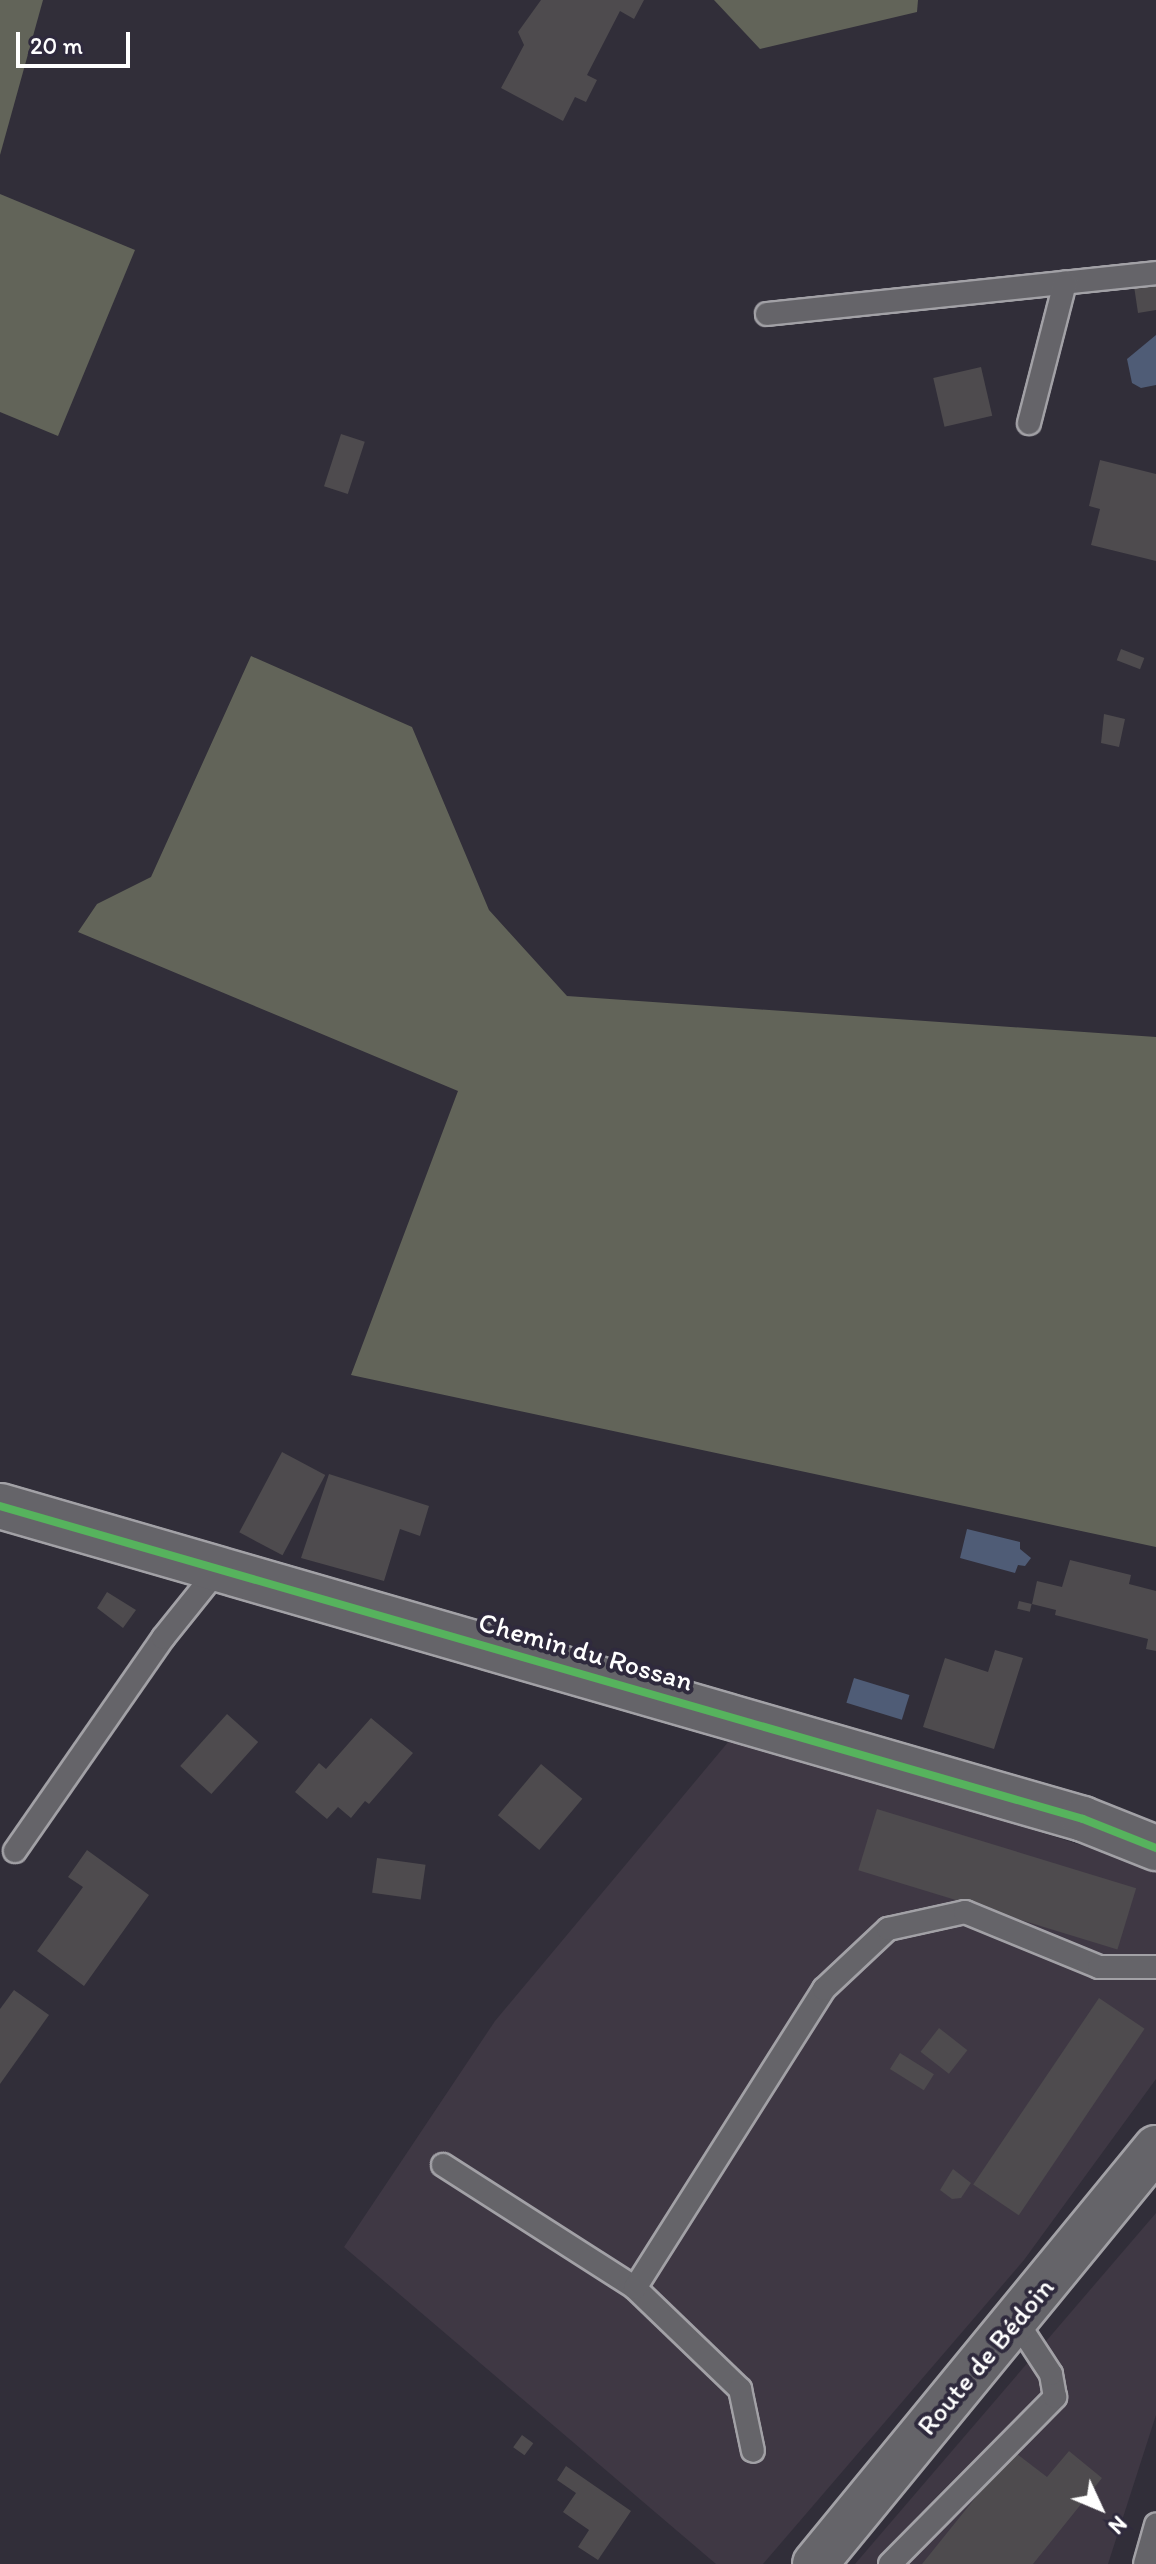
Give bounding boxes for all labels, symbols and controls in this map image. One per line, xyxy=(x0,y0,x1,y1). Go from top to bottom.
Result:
scale bar xyxy=(20,16,134,66)
text: 20 m xyxy=(30,31,83,60)
street label: Chemin du Rossan xyxy=(475,1604,697,1698)
street label: Route de Bédoin xyxy=(909,2271,1061,2441)
north arrow xyxy=(1060,2468,1140,2548)
text: N xyxy=(1103,2510,1133,2540)

